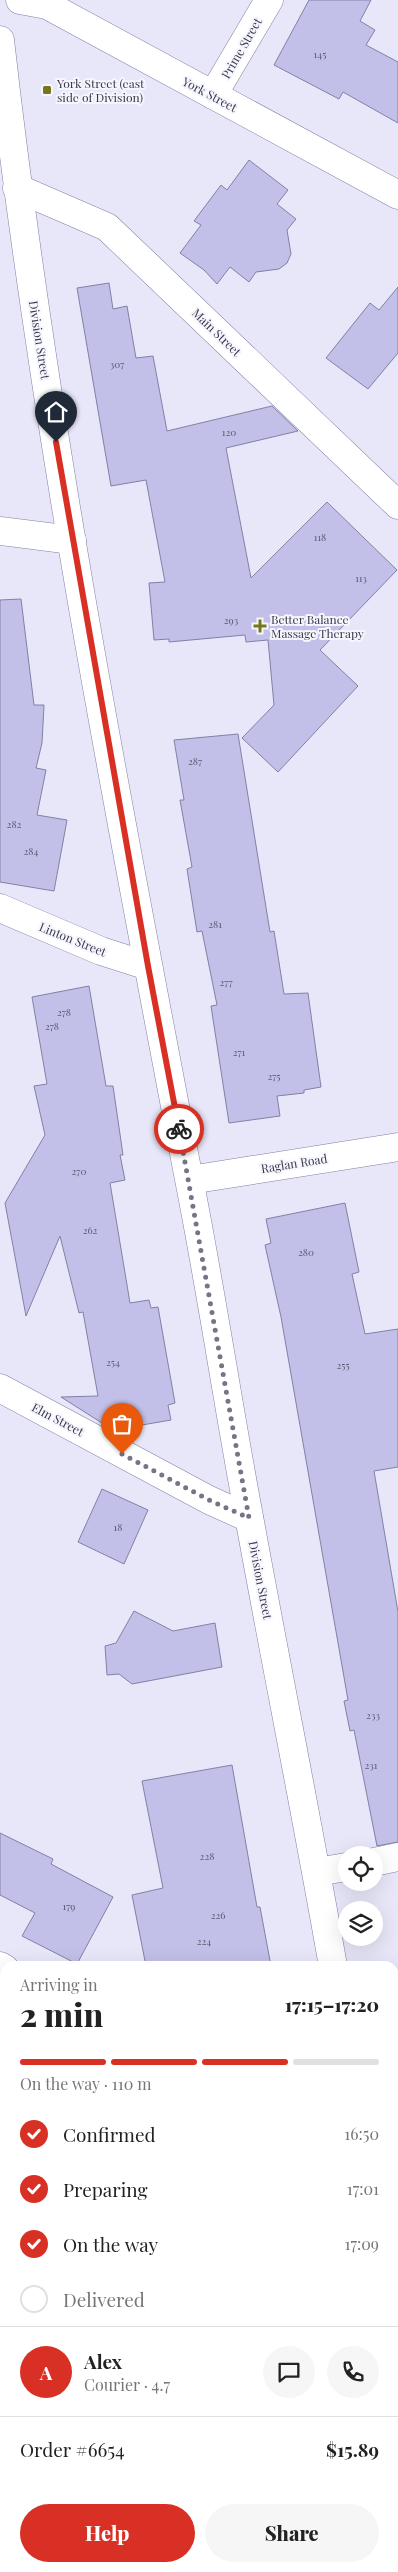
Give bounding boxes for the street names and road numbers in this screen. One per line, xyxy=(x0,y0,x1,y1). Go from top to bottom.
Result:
street label: Prime Street xyxy=(217,14,265,81)
street label: York Street xyxy=(179,72,241,115)
street label: Division Street xyxy=(26,300,54,381)
street label: Main Street xyxy=(189,305,245,360)
street label: Linton Street xyxy=(37,918,110,960)
street label: Raglan Road xyxy=(260,1150,328,1176)
street label: Elm Street xyxy=(29,1399,87,1440)
street label: Division Street xyxy=(246,1539,277,1621)

